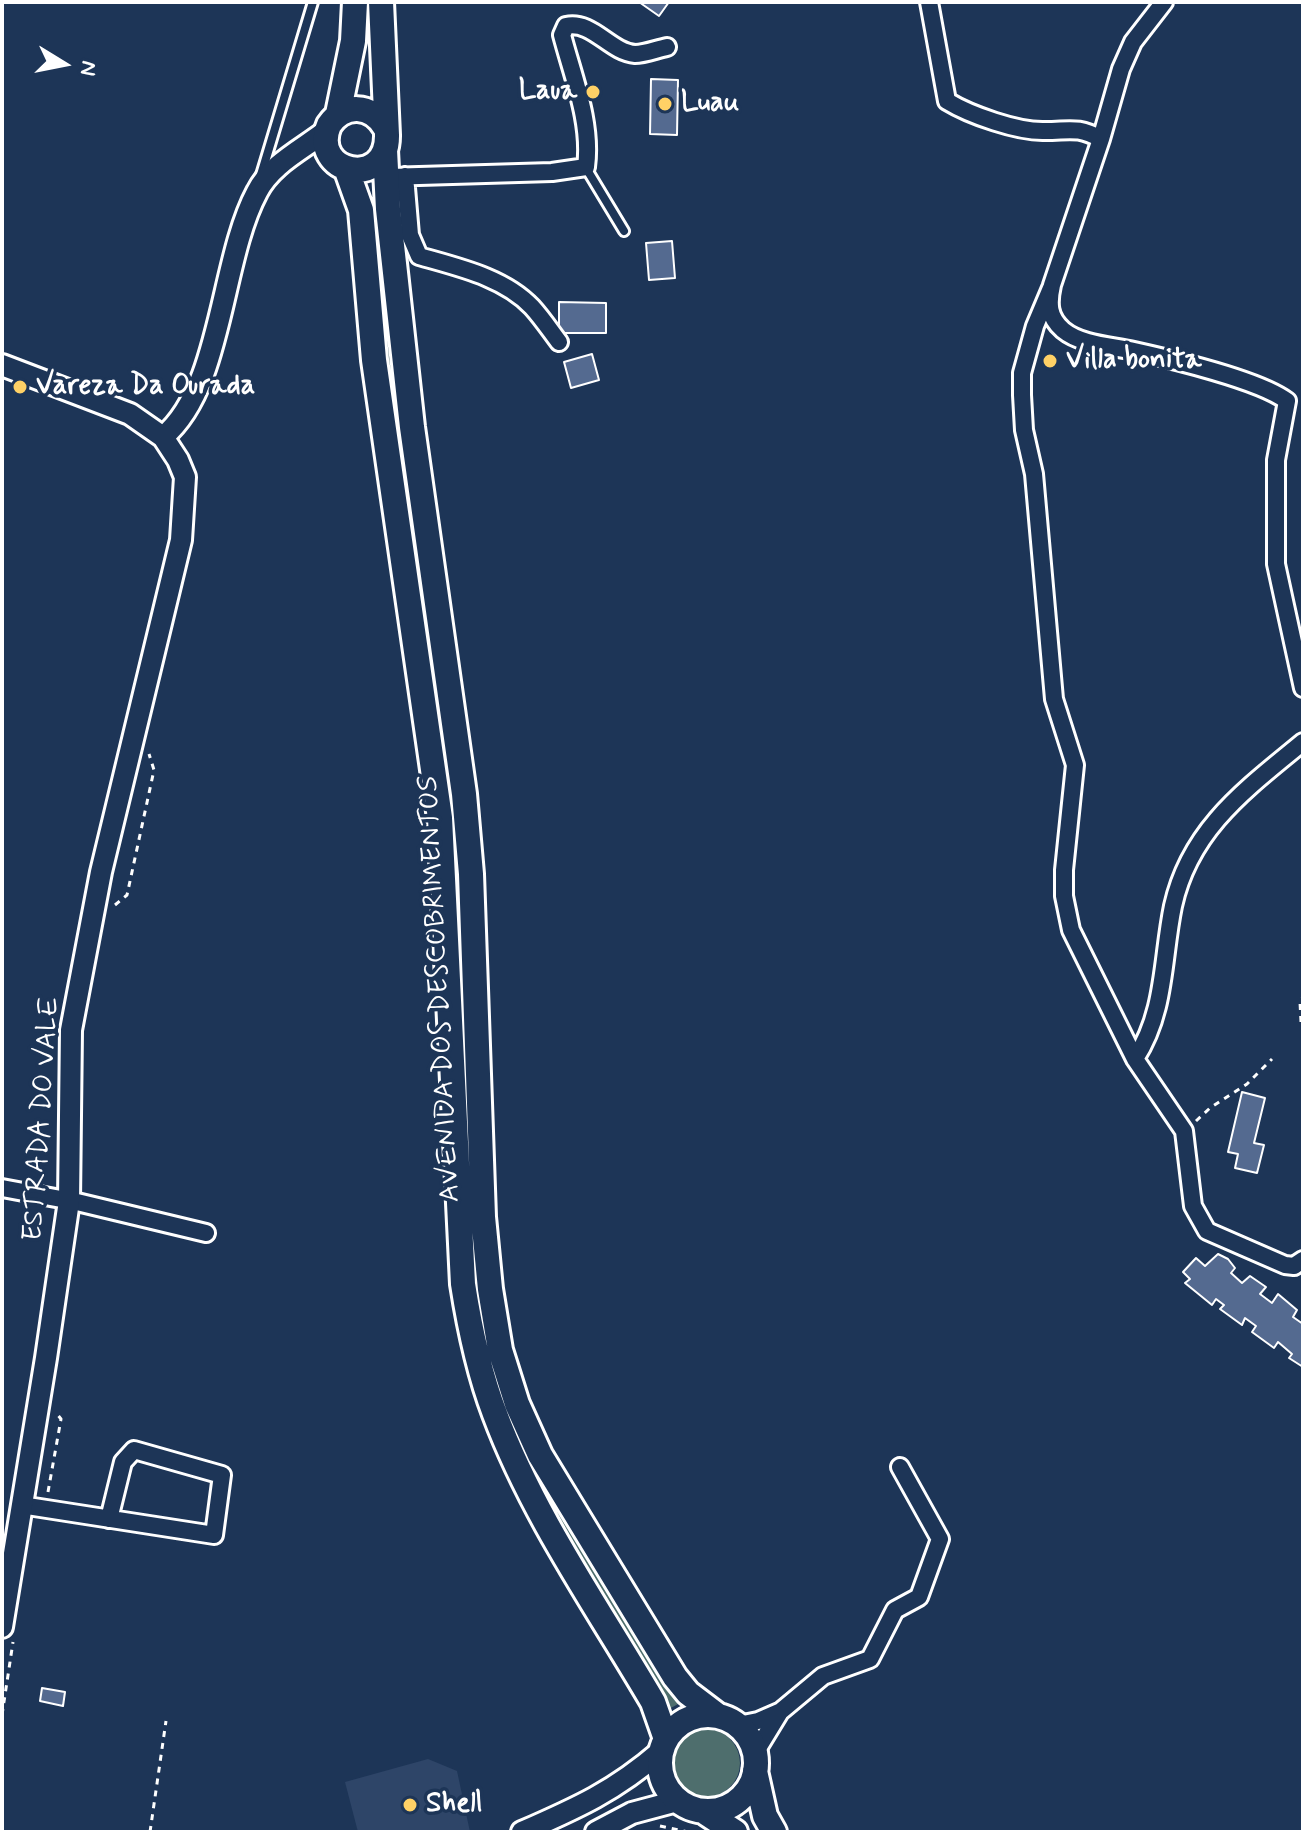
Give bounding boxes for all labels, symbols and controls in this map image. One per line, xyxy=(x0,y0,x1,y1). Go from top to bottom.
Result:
north arrow xyxy=(24,24,104,104)
text: N xyxy=(73,59,103,78)
place label: Laua xyxy=(519,75,577,109)
marker: Laua xyxy=(584,83,602,101)
place label: Luau xyxy=(681,87,739,121)
marker: Luau xyxy=(656,95,674,113)
place label: Villa bonita xyxy=(1066,344,1202,378)
marker: Villa bonita xyxy=(1041,352,1059,370)
place label: Vareza Da Ourada xyxy=(36,370,255,404)
marker: Vareza Da Ourada xyxy=(11,378,29,396)
street label: AVENIDA DOS DESCOBRIMENTOS xyxy=(413,775,469,1203)
street label: ESTRADA DO VALE xyxy=(18,996,68,1242)
place label: Shell xyxy=(426,1788,482,1822)
marker: Shell xyxy=(401,1796,419,1814)

